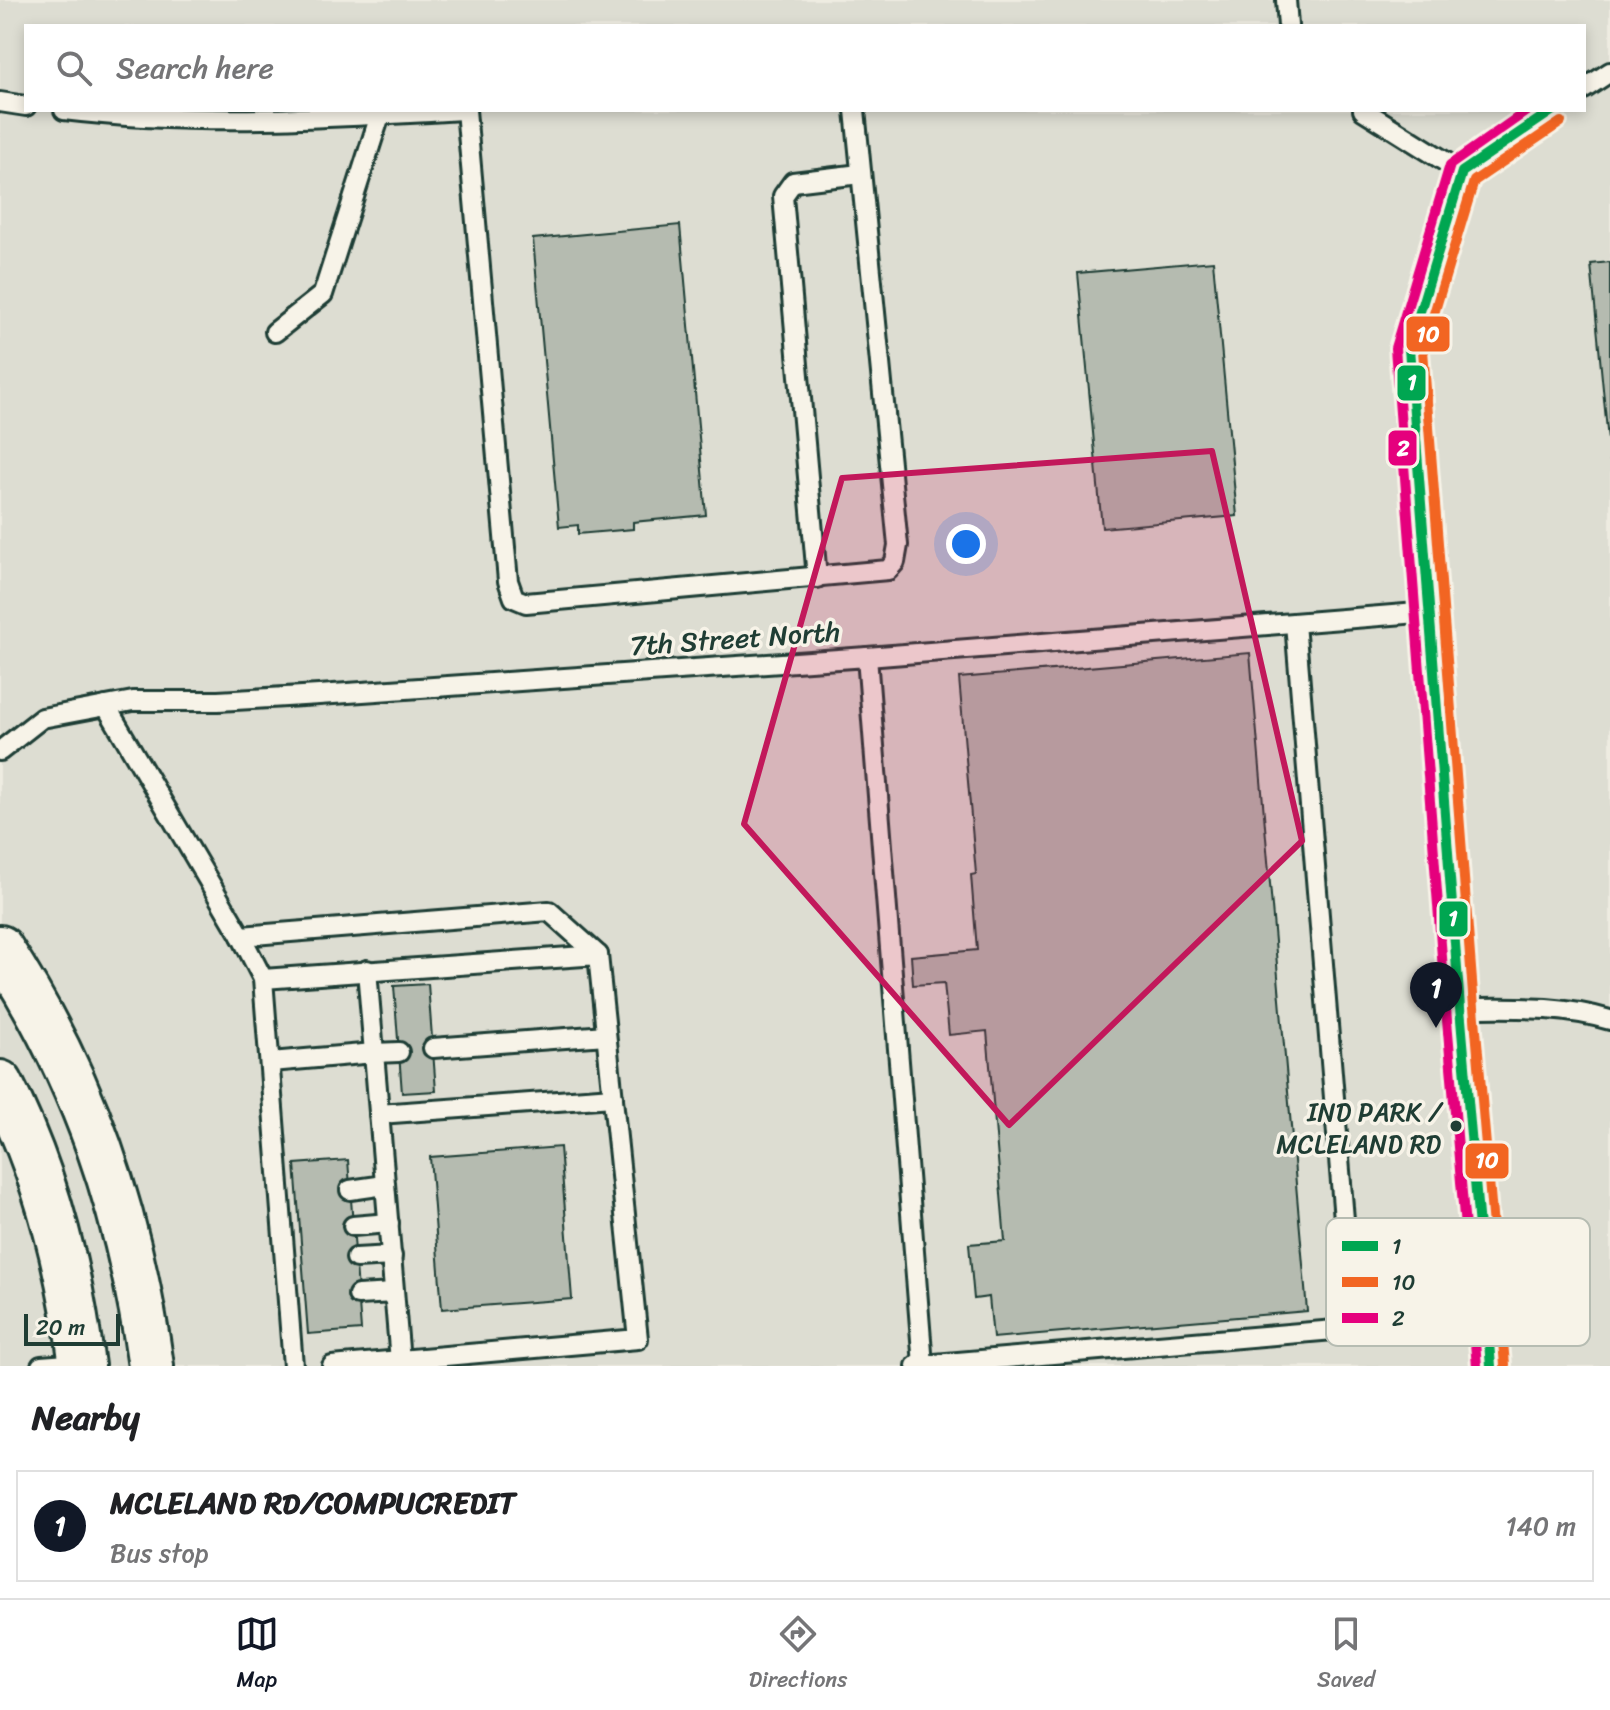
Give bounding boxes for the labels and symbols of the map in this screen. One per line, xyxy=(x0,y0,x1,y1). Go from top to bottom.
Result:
line badge: 10 xyxy=(1405,315,1451,353)
text: 10 xyxy=(1416,315,1440,354)
text: 1 xyxy=(1407,363,1417,402)
line badge: 1 xyxy=(1396,364,1427,402)
line badge: 2 xyxy=(1387,429,1418,467)
text: 2 xyxy=(1396,429,1410,468)
your location xyxy=(946,524,986,564)
street label: 7th Street North xyxy=(628,607,842,670)
text: 1 xyxy=(1448,899,1458,938)
line badge: 1 xyxy=(1438,900,1469,938)
pin: 1 xyxy=(1410,962,1462,1028)
place label: IND PARK / MCLELAND RD xyxy=(1276,1089,1444,1167)
marker: IND PARK / MCLELAND RD xyxy=(1448,1118,1464,1134)
text: 10 xyxy=(1475,1141,1499,1180)
line badge: 10 xyxy=(1464,1142,1510,1180)
legend xyxy=(1326,1218,1590,1346)
text: 1 xyxy=(1392,1227,1401,1266)
text: 10 xyxy=(1392,1263,1415,1302)
text: 2 xyxy=(1392,1299,1405,1338)
scale bar xyxy=(24,1310,120,1346)

